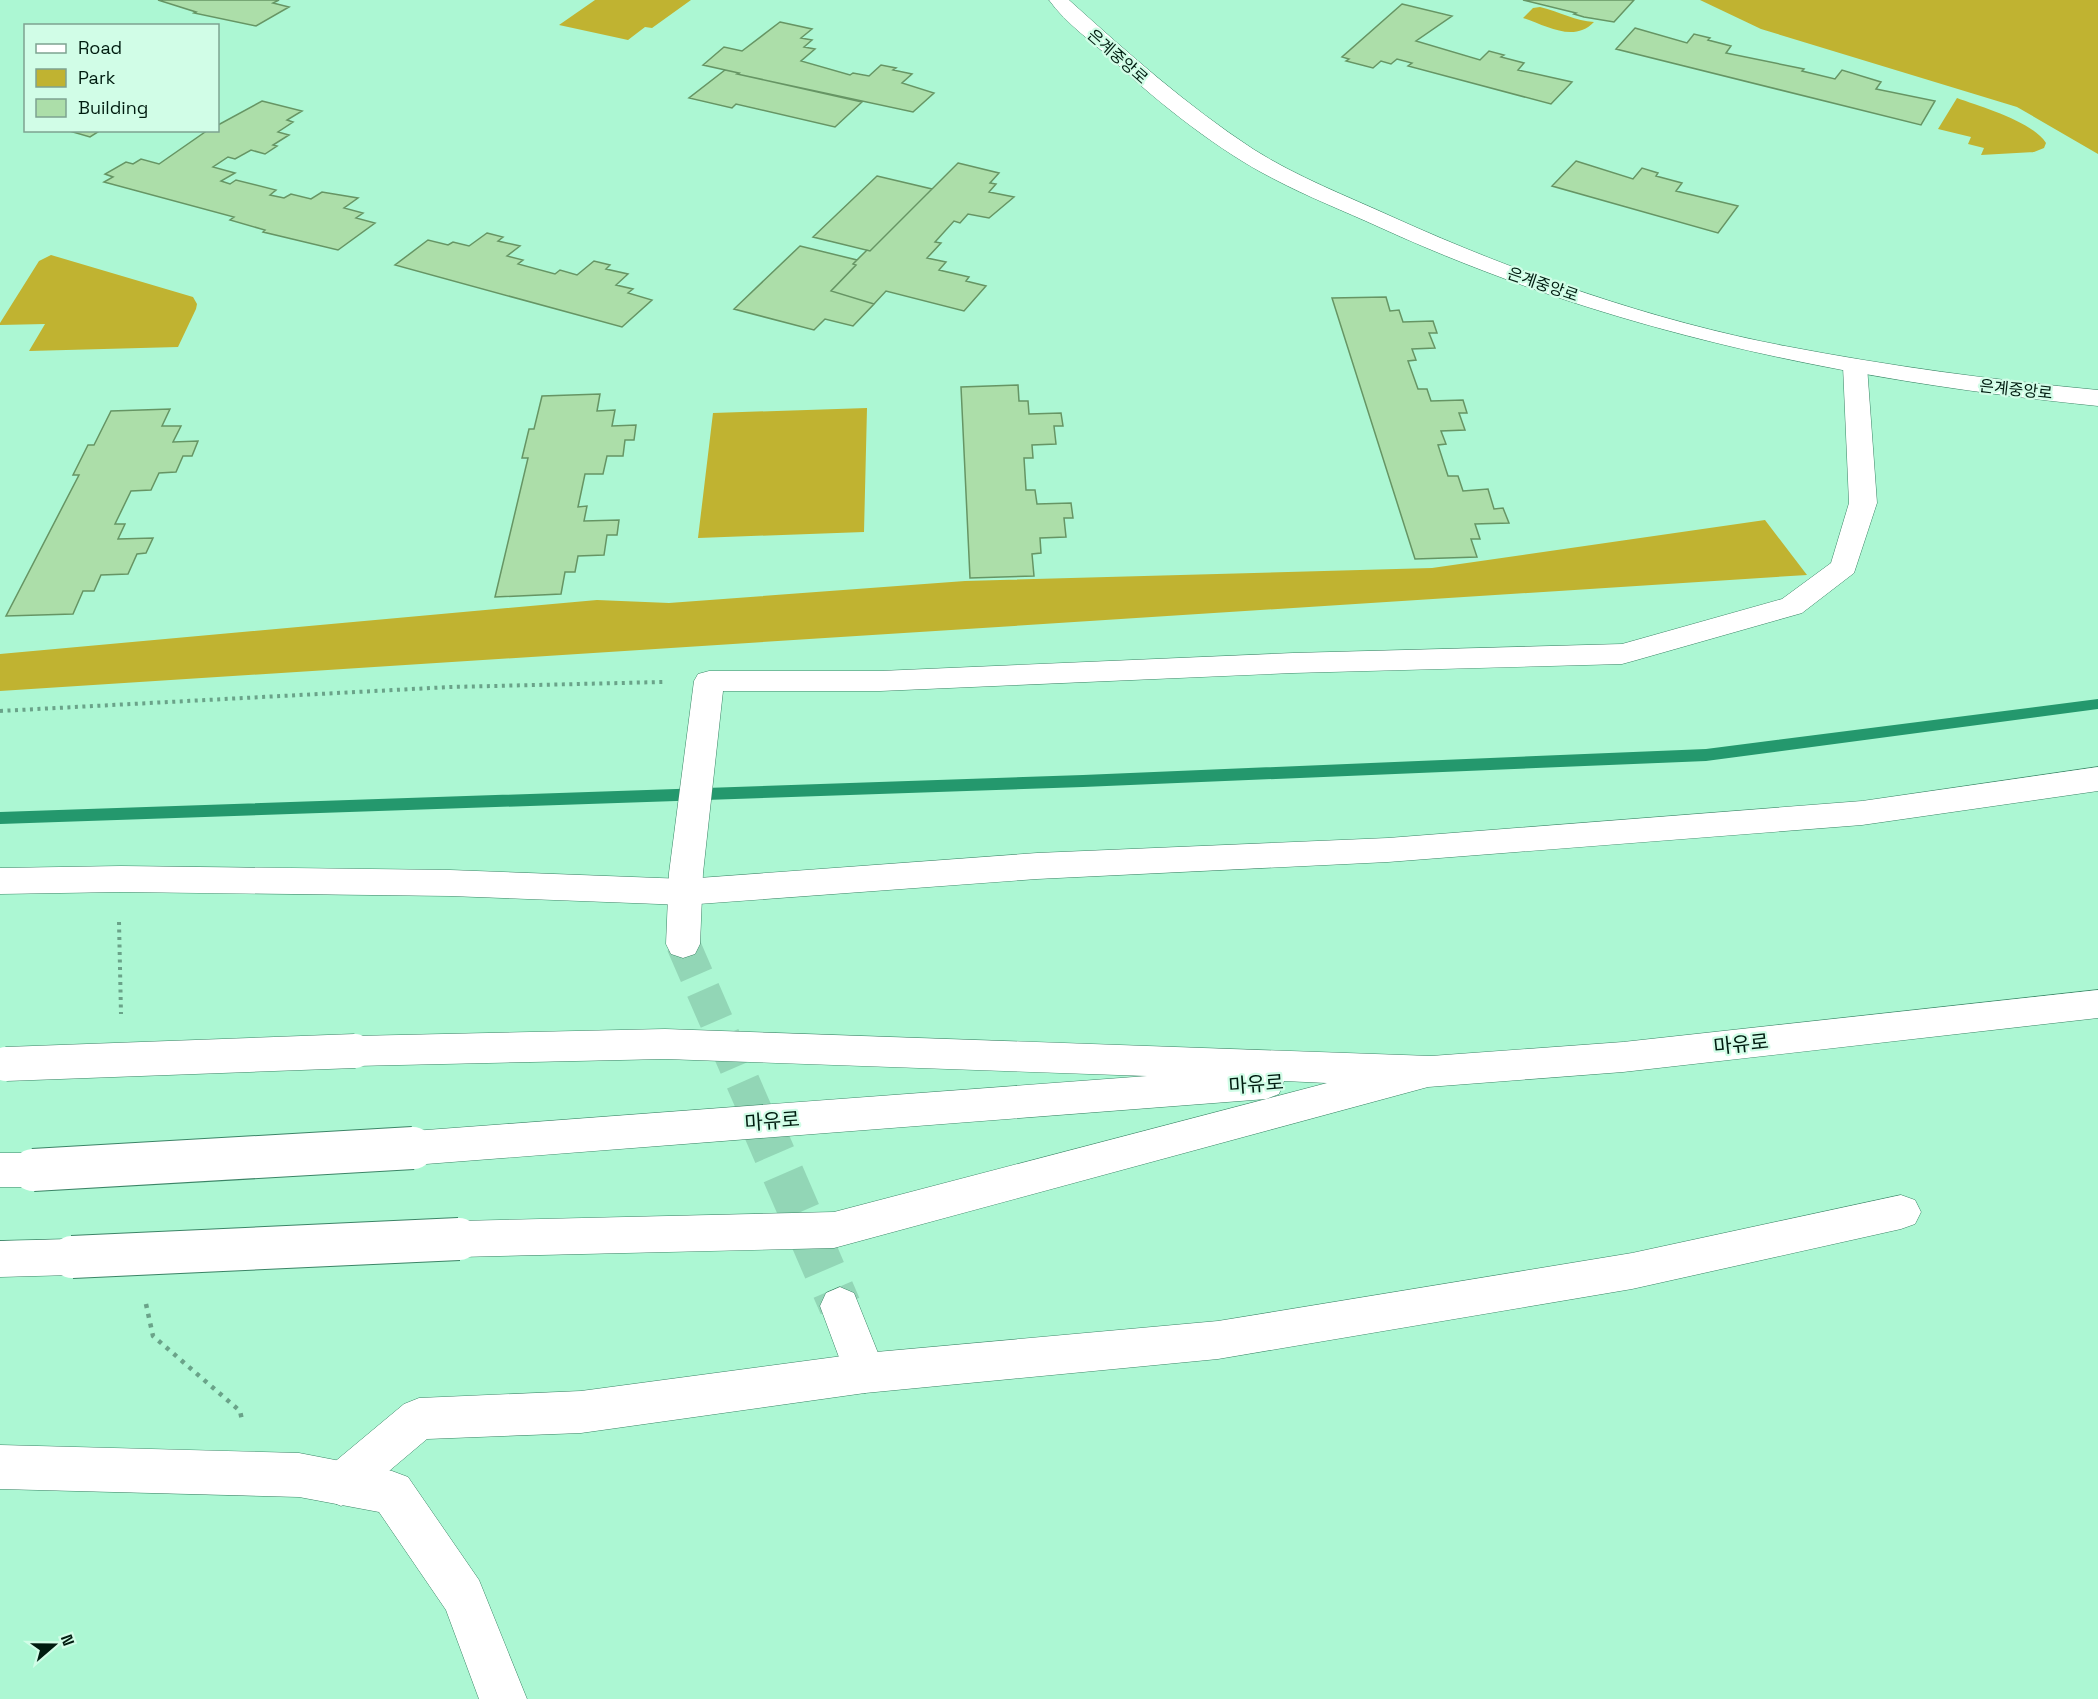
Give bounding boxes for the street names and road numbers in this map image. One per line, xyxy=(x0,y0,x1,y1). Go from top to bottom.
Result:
street label: 은계중앙로 xyxy=(1083,24,1153,89)
street label: 은계중앙로 xyxy=(1505,263,1581,306)
street label: 은계중앙로 xyxy=(1978,375,2054,404)
street label: 마유로 xyxy=(1712,1028,1770,1060)
street label: 마유로 xyxy=(1228,1069,1284,1099)
street label: 마유로 xyxy=(744,1106,800,1136)

